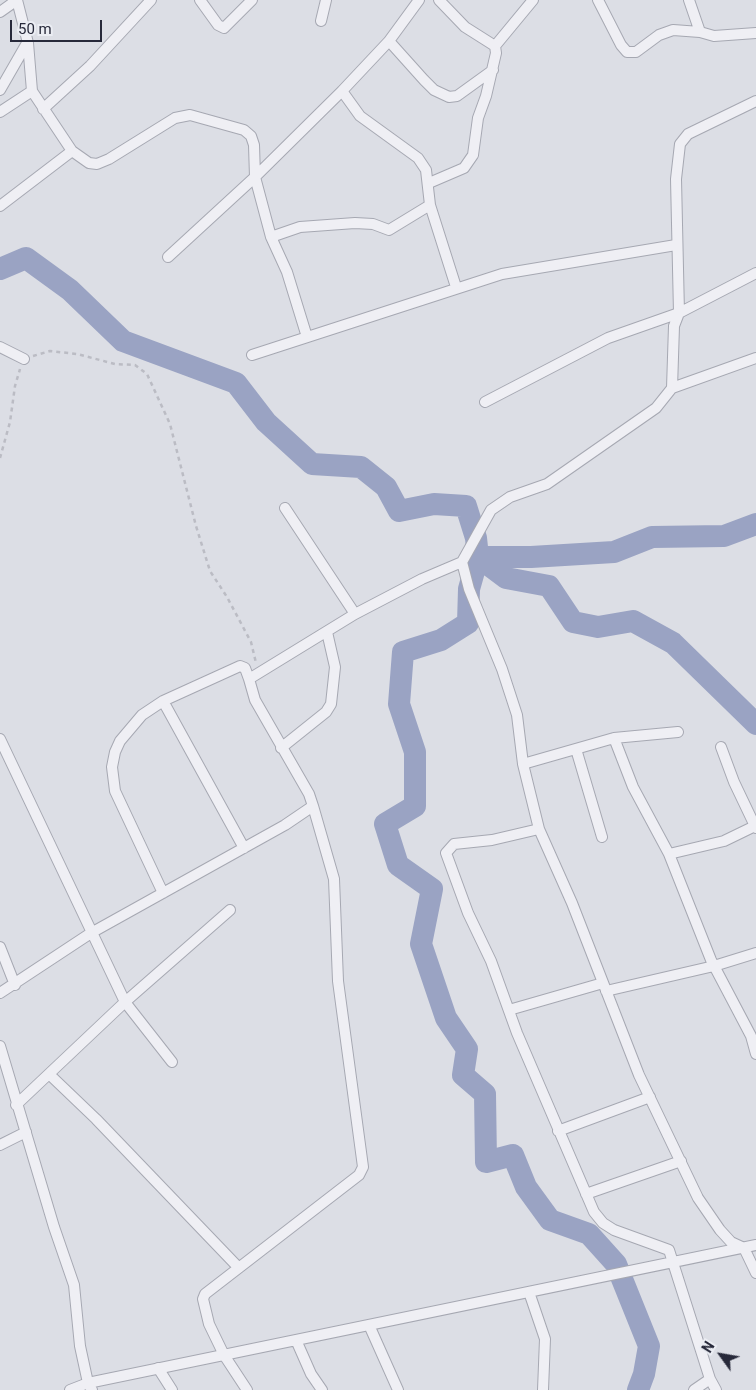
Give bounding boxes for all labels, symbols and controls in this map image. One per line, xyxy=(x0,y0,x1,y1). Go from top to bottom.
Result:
scale bar xyxy=(12,10,105,42)
text: 50 m xyxy=(18,20,52,38)
north arrow xyxy=(696,1330,746,1380)
text: N xyxy=(699,1339,718,1355)

